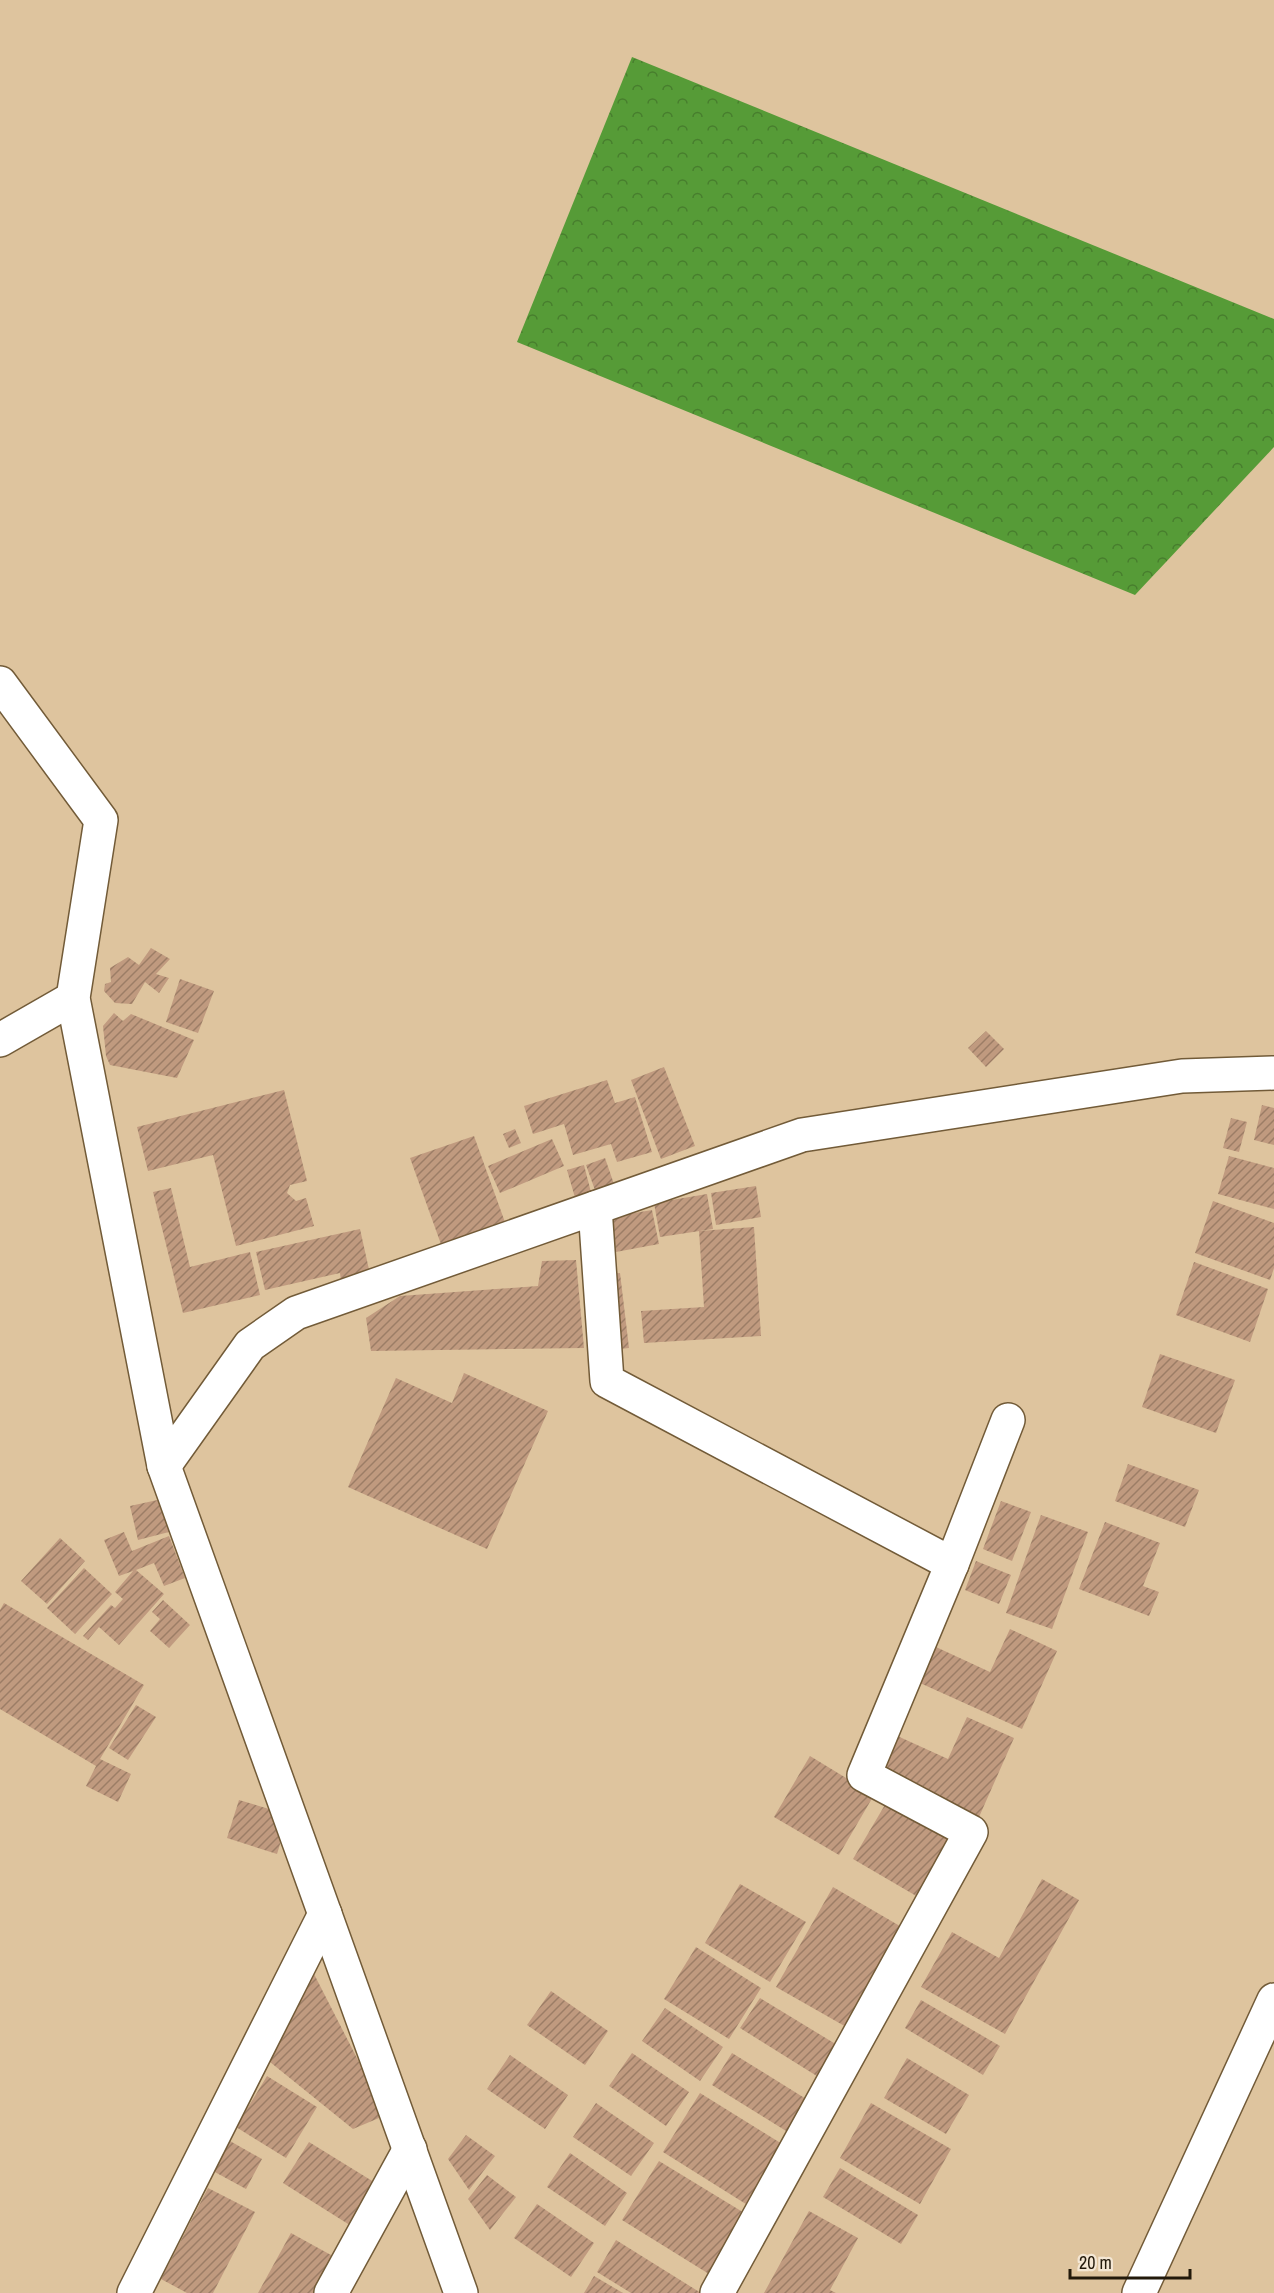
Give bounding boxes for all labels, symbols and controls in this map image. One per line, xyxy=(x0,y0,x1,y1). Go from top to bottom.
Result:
scale bar xyxy=(1070,2242,1190,2280)
text: 20 m xyxy=(1079,2250,1112,2275)

